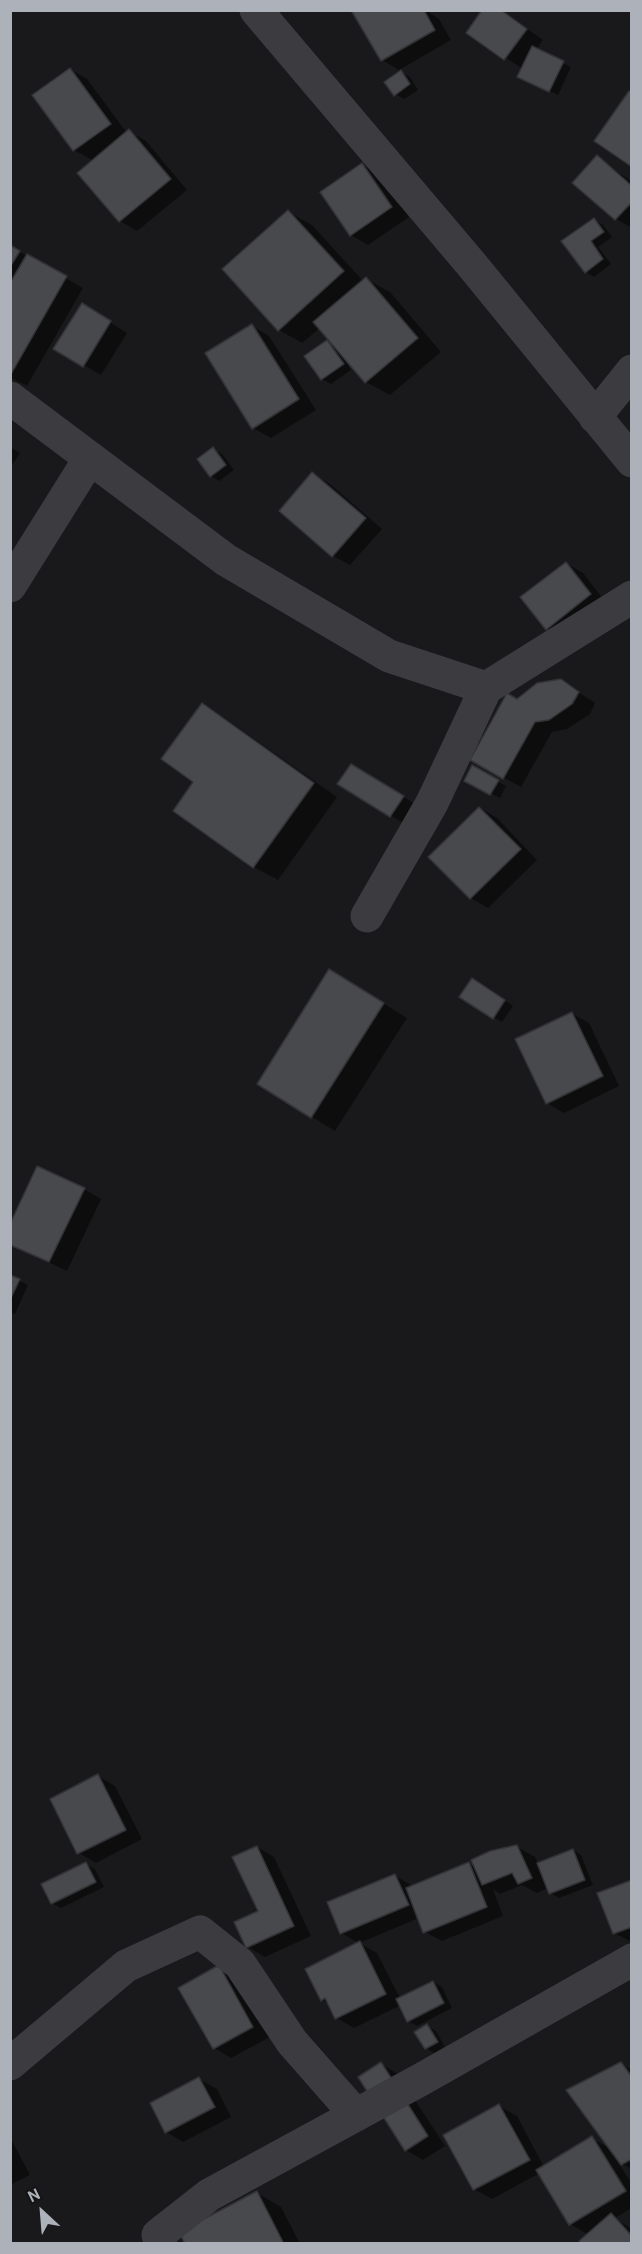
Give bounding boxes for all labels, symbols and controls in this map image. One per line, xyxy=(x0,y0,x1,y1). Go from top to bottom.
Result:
north arrow xyxy=(12,2182,72,2242)
text: N xyxy=(25,2184,43,2206)

